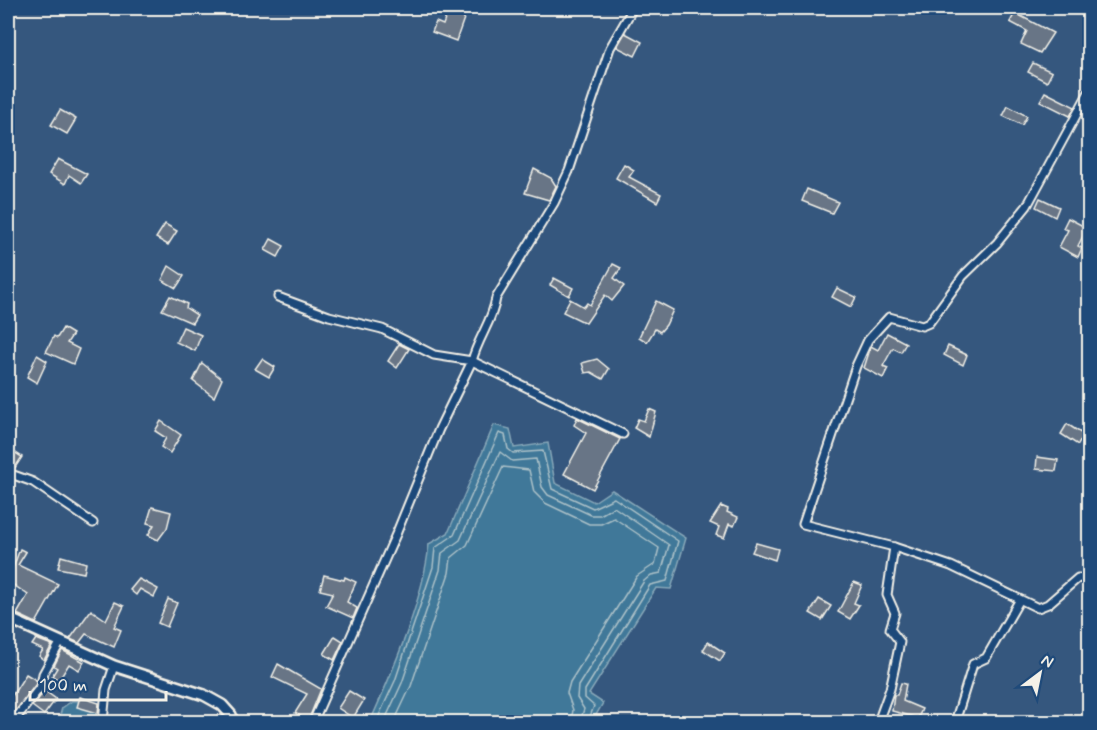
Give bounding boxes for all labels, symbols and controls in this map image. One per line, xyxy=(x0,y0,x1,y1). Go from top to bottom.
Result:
north arrow xyxy=(1010,643,1070,703)
text: N xyxy=(1037,650,1057,673)
scale bar xyxy=(30,664,166,702)
text: 100 m xyxy=(39,674,87,698)

